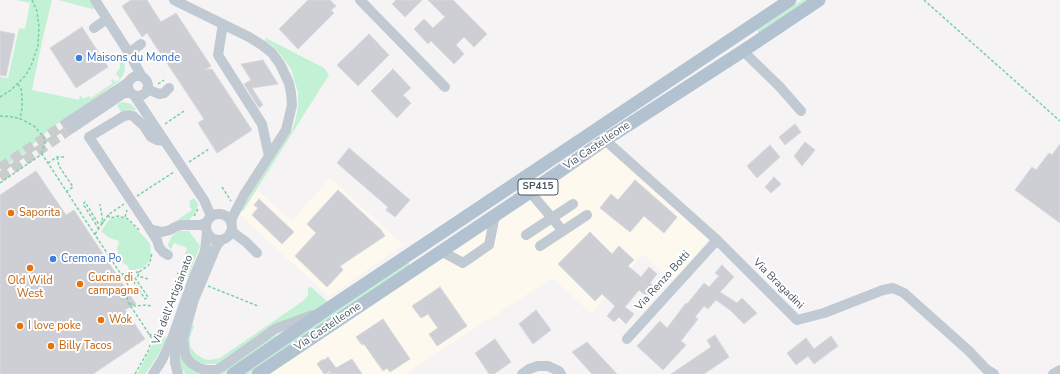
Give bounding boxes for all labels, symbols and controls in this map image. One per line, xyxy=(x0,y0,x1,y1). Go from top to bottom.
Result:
place label: Maisons du Monde xyxy=(87,51,180,65)
marker: Maisons du Monde xyxy=(74,53,84,63)
street label: Via Castelleone xyxy=(561,119,633,173)
road number: SP415 xyxy=(518,179,558,195)
place label: Saporita xyxy=(19,206,60,220)
marker: Saporita xyxy=(6,208,16,218)
street label: Via Renzo Botti xyxy=(633,248,693,314)
place label: Cremona Po xyxy=(61,252,121,266)
street label: Via dell'Artigianato xyxy=(150,253,196,347)
marker: Cremona Po xyxy=(48,254,58,264)
street label: Via Bragadini xyxy=(750,256,806,312)
marker: Old Wild West xyxy=(25,263,35,273)
place label: Cucina di campagna xyxy=(88,271,139,297)
place label: Old Wild West xyxy=(7,274,53,300)
marker: Cucina di campagna xyxy=(75,279,85,289)
street label: Via Castelleone xyxy=(292,300,364,354)
place label: Wok xyxy=(109,313,132,327)
marker: Wok xyxy=(96,315,106,325)
place label: I love poke xyxy=(28,319,81,333)
marker: I love poke xyxy=(15,321,25,331)
place label: Billy Tacos xyxy=(59,339,112,353)
marker: Billy Tacos xyxy=(46,341,56,351)

